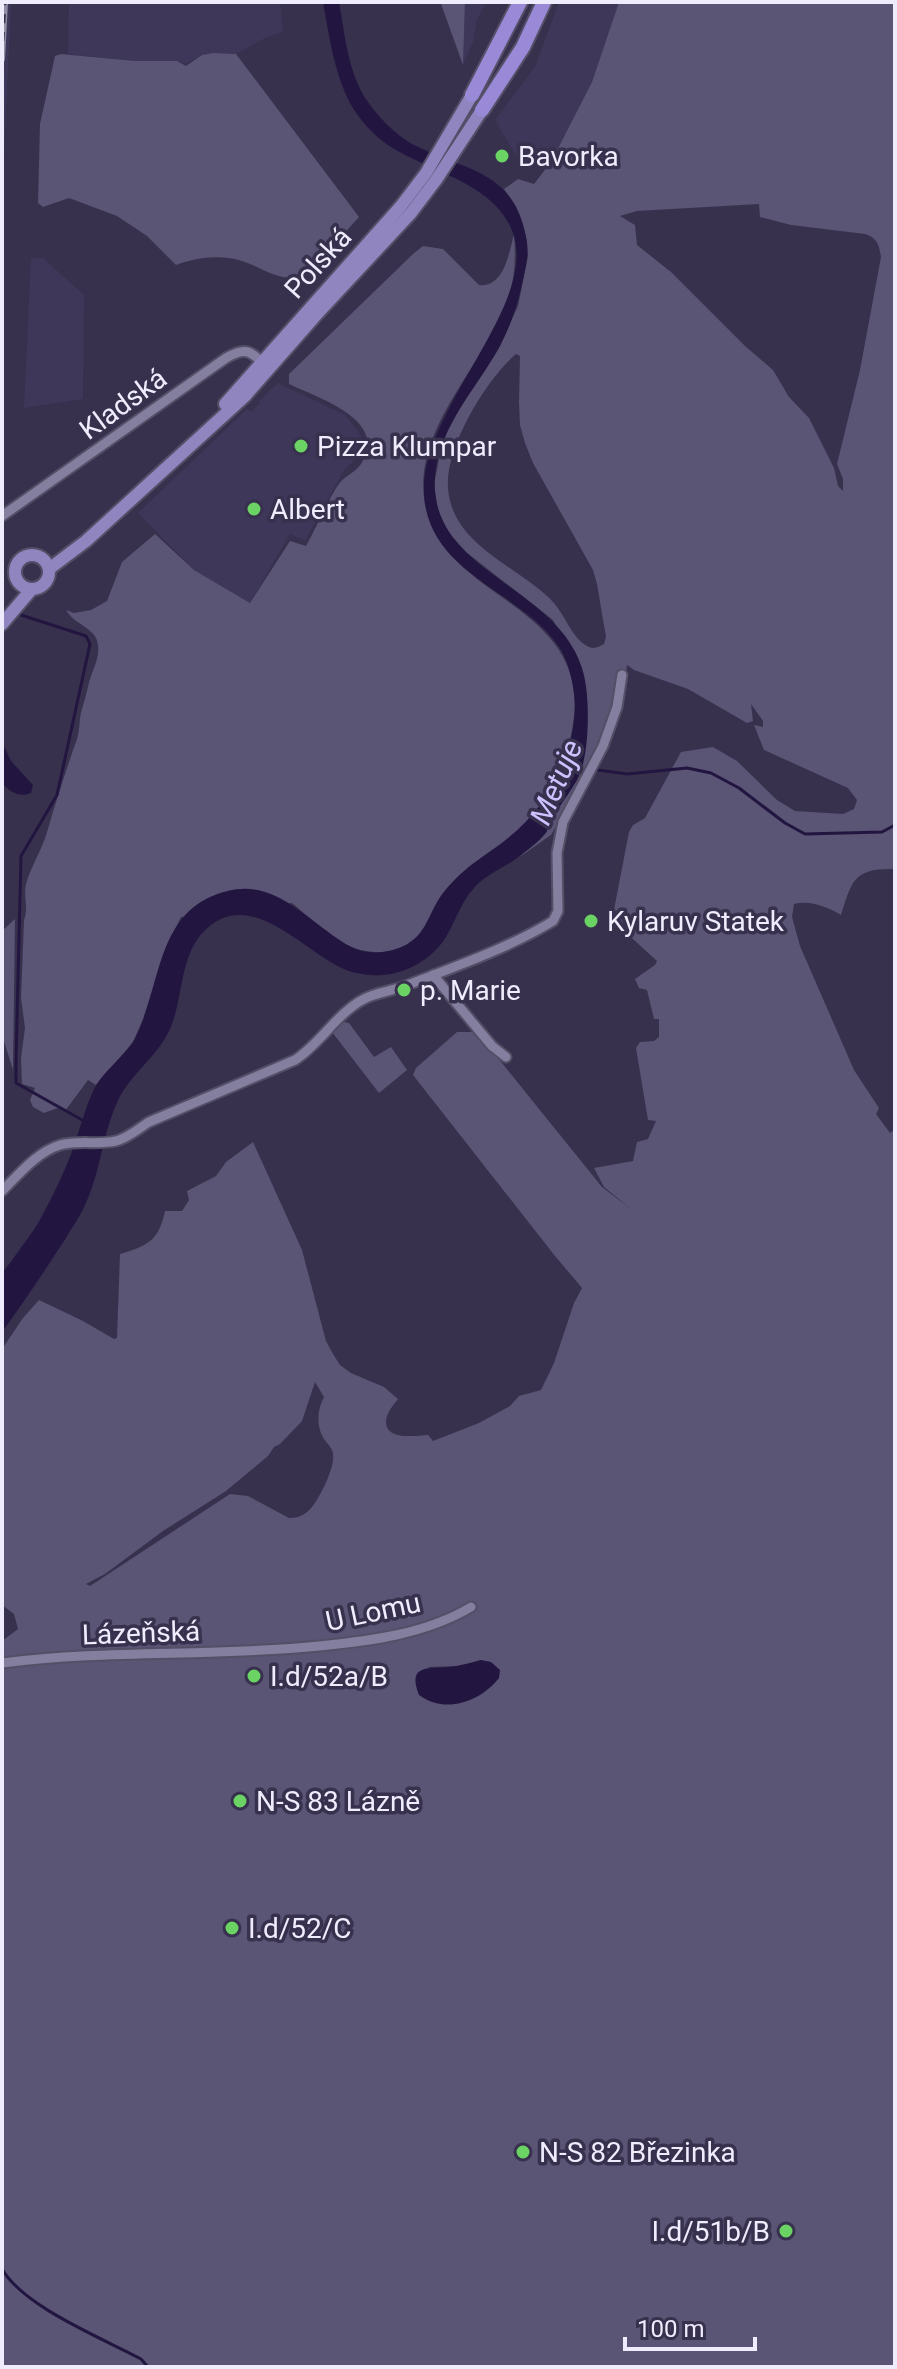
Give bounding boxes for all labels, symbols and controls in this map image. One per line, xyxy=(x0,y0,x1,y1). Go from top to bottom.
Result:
place label: Bavorka xyxy=(518,140,619,173)
marker: Bavorka xyxy=(493,147,511,165)
street label: Polská xyxy=(278,221,358,305)
street label: Kladská xyxy=(73,361,173,447)
place label: Pizza Klumpar xyxy=(317,430,497,463)
marker: Pizza Klumpar xyxy=(292,437,310,455)
place label: Albert xyxy=(270,493,345,526)
marker: Albert xyxy=(245,500,263,518)
water label: Metuje xyxy=(523,734,589,830)
place label: Kylaruv Statek xyxy=(607,905,785,938)
marker: Kylaruv Statek xyxy=(582,912,600,930)
place label: p. Marie xyxy=(420,974,521,1007)
marker: p. Marie xyxy=(395,981,413,999)
street label: U Lomu xyxy=(323,1586,423,1638)
street label: Lázeňská xyxy=(81,1614,201,1652)
place label: I.d/52a/B xyxy=(270,1660,388,1693)
marker: I.d/52a/B xyxy=(245,1667,263,1685)
place label: N-S 83 Lázně xyxy=(256,1785,420,1818)
marker: N-S 83 Lázně xyxy=(231,1792,249,1810)
place label: I.d/52/C xyxy=(248,1912,352,1945)
marker: I.d/52/C xyxy=(223,1919,241,1937)
place label: N-S 82 Březinka xyxy=(539,2136,736,2169)
marker: N-S 82 Březinka xyxy=(514,2143,532,2161)
place label: I.d/51b/B xyxy=(651,2215,770,2248)
marker: I.d/51b/B xyxy=(777,2222,795,2240)
scale bar xyxy=(625,2301,755,2351)
text: 100 m xyxy=(637,2315,704,2343)

